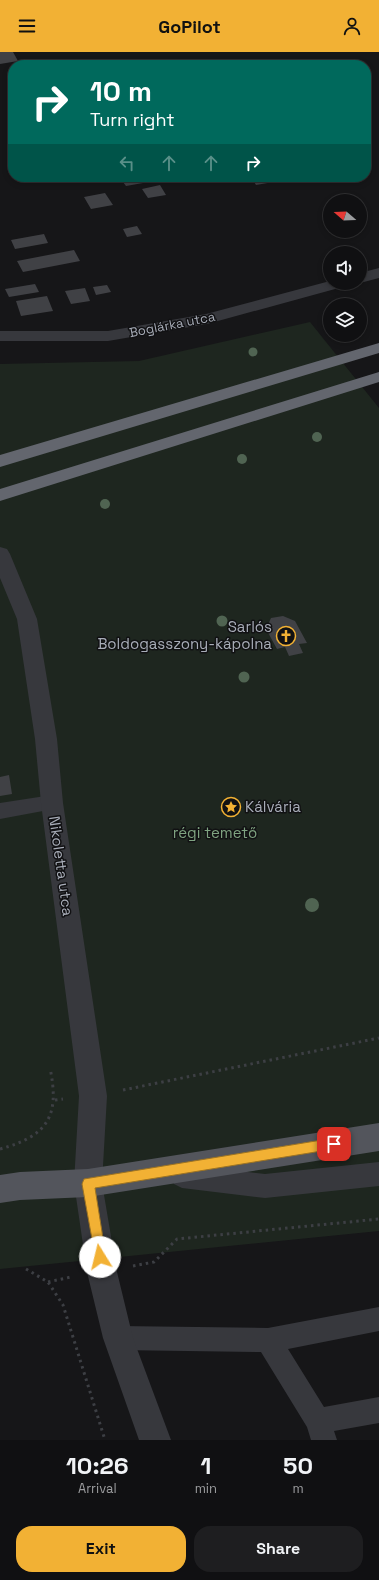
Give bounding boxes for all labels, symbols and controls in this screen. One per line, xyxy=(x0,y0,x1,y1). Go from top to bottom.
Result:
icon: menu xyxy=(16,15,38,37)
text: GoPilot xyxy=(158,15,221,38)
icon: person xyxy=(341,15,363,37)
text: 10 m xyxy=(90,73,152,109)
icon: right xyxy=(24,76,76,128)
text: Turn right xyxy=(90,108,174,131)
icon: left xyxy=(116,152,138,174)
icon: ahead xyxy=(158,152,180,174)
icon: ahead xyxy=(200,152,222,174)
icon: right xyxy=(242,152,264,174)
north arrow xyxy=(323,194,367,238)
map controls xyxy=(323,194,367,342)
button: sound xyxy=(323,246,367,290)
button: layers xyxy=(323,298,367,342)
street label: Boglárka utca xyxy=(128,308,217,341)
place label: Sarlós Boldogasszony-kápolna xyxy=(97,617,272,653)
church icon: Sarlós Boldogasszony-kápolna xyxy=(275,625,297,647)
place icon: Kálvária xyxy=(220,796,242,818)
place label: Kálvária xyxy=(245,797,301,816)
street label: Nikoletta utca xyxy=(45,815,78,918)
park label: régi temető xyxy=(173,823,257,842)
pin xyxy=(317,1127,351,1161)
icon: arrive xyxy=(323,1133,345,1155)
position arrow xyxy=(79,1236,121,1278)
text: 10:26 xyxy=(66,1450,129,1481)
text: 1 xyxy=(200,1450,211,1481)
text: 50 xyxy=(283,1450,313,1481)
text: Arrival xyxy=(78,1480,117,1497)
text: min xyxy=(195,1480,217,1497)
text: m xyxy=(292,1480,304,1497)
button: Exit xyxy=(16,1526,186,1572)
button: Share xyxy=(194,1526,363,1572)

